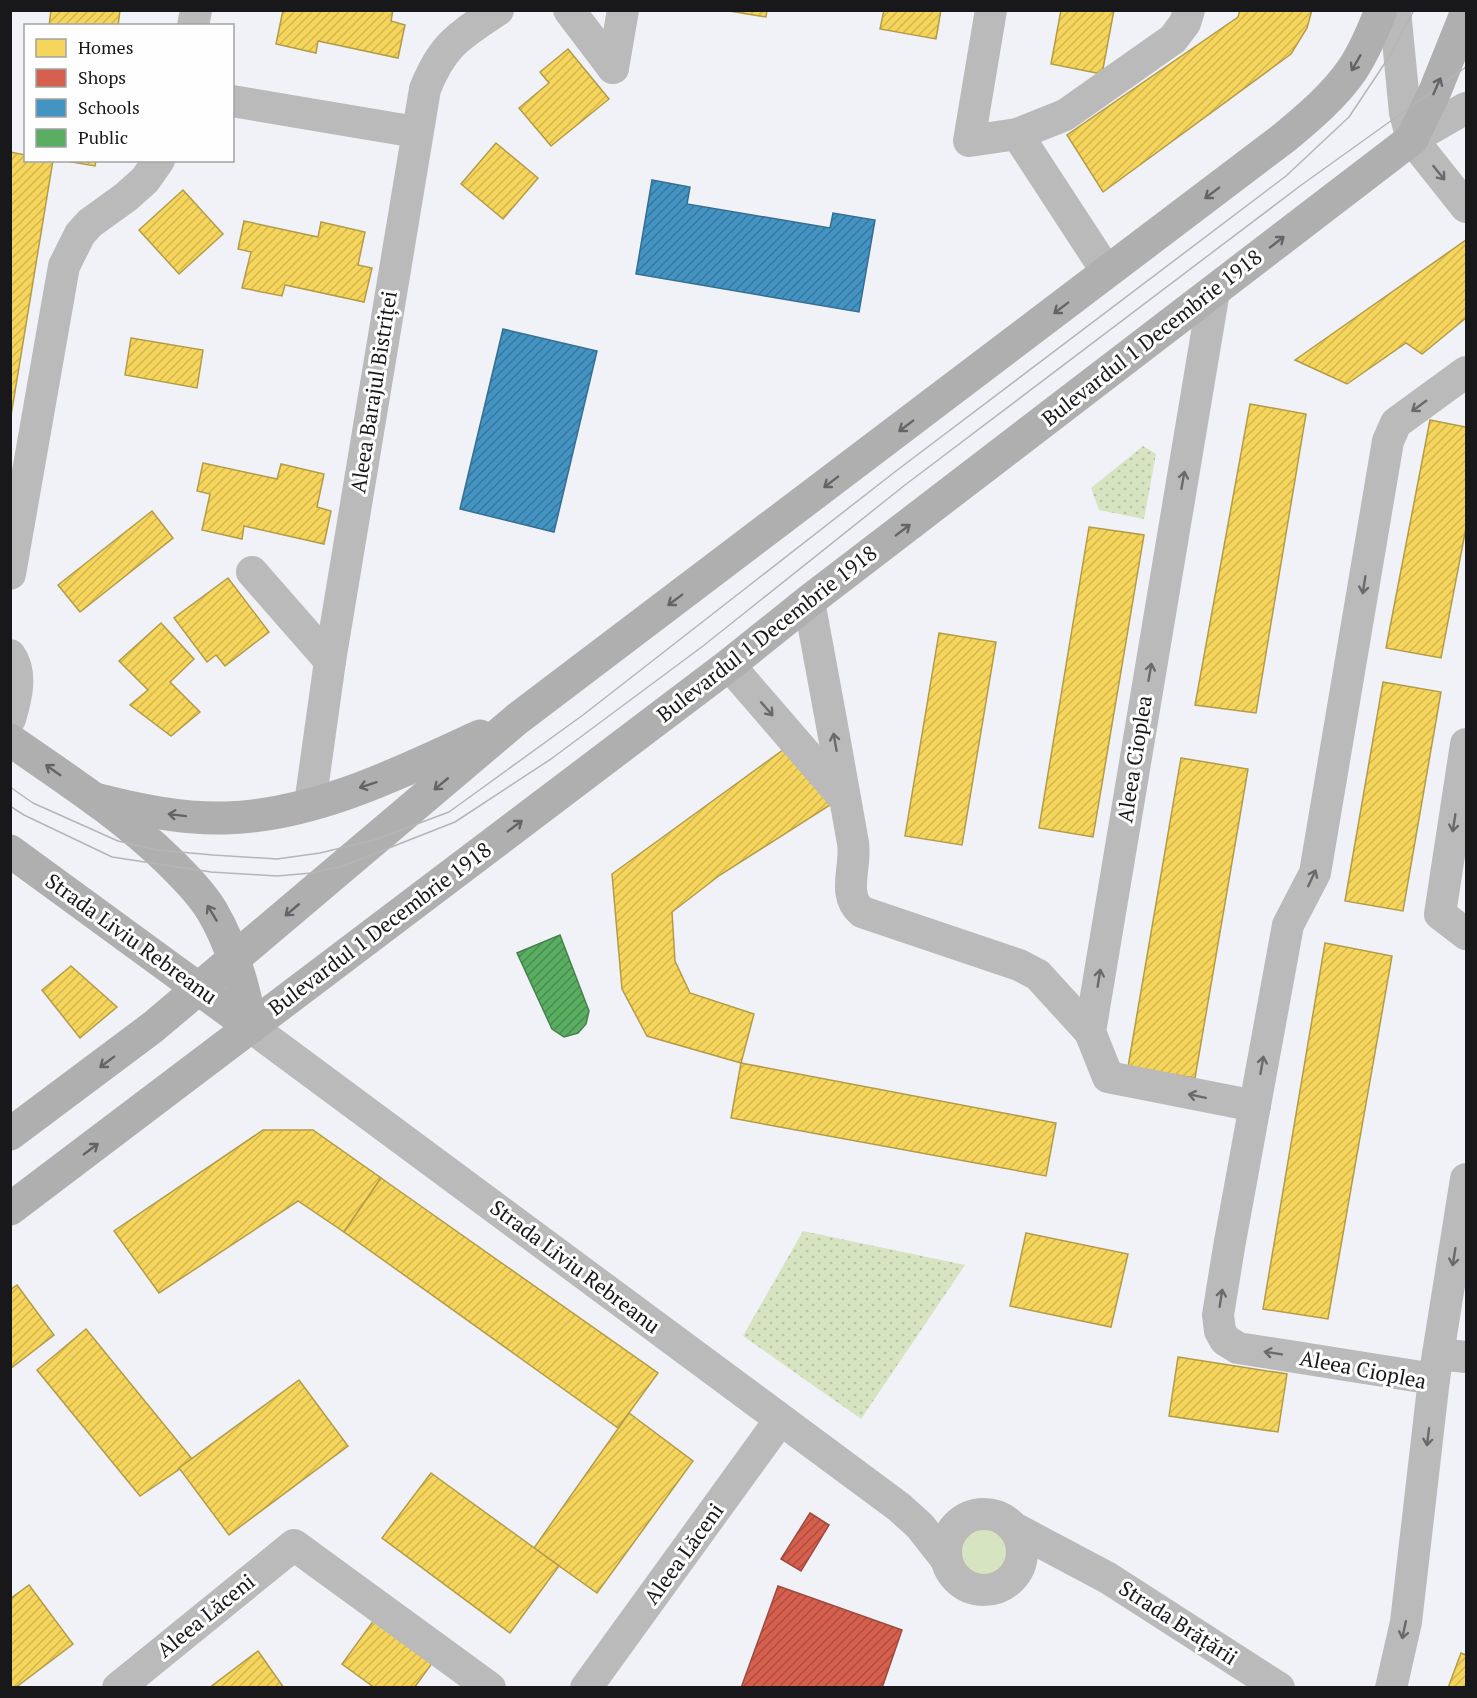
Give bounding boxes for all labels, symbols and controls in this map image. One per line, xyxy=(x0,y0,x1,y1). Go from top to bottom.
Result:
legend xyxy=(24,24,234,162)
text: Homes xyxy=(78,35,133,59)
one-way arrow xyxy=(1349,54,1361,71)
text: Shops xyxy=(78,65,126,89)
one-way arrow xyxy=(1432,77,1443,95)
text: Schools xyxy=(78,95,140,119)
text: Public xyxy=(78,125,128,149)
one-way arrow xyxy=(1432,165,1446,180)
one-way arrow xyxy=(1204,186,1220,199)
one-way arrow xyxy=(1269,236,1285,249)
street label: Bulevardul 1 Decembrie 1918 xyxy=(1036,242,1267,432)
street label: Aleea Barajul Bistriței xyxy=(343,289,403,495)
one-way arrow xyxy=(1053,301,1069,314)
one-way arrow xyxy=(1411,400,1427,412)
one-way arrow xyxy=(898,419,914,432)
one-way arrow xyxy=(1178,471,1189,491)
one-way arrow xyxy=(823,476,839,489)
one-way arrow xyxy=(895,523,911,536)
street label: Bulevardul 1 Decembrie 1918 xyxy=(651,538,882,728)
one-way arrow xyxy=(1358,575,1369,595)
one-way arrow xyxy=(667,593,683,606)
one-way arrow xyxy=(1145,663,1156,683)
street label: Aleea Cioplea xyxy=(1110,693,1158,824)
one-way arrow xyxy=(760,701,774,716)
one-way arrow xyxy=(829,733,840,752)
one-way arrow xyxy=(45,764,61,776)
one-way arrow xyxy=(433,777,449,790)
one-way arrow xyxy=(359,780,378,791)
one-way arrow xyxy=(168,810,188,821)
one-way arrow xyxy=(1449,812,1460,832)
one-way arrow xyxy=(506,820,522,833)
street label: Bulevardul 1 Decembrie 1918 xyxy=(262,835,496,1021)
street label: Strada Liviu Rebreanu xyxy=(40,866,223,1010)
one-way arrow xyxy=(1306,870,1318,888)
one-way arrow xyxy=(284,903,300,916)
one-way arrow xyxy=(206,905,218,922)
one-way arrow xyxy=(1094,969,1105,988)
one-way arrow xyxy=(99,1056,115,1068)
one-way arrow xyxy=(1257,1056,1268,1075)
one-way arrow xyxy=(1188,1090,1208,1101)
one-way arrow xyxy=(82,1143,98,1156)
street label: Strada Liviu Rebreanu xyxy=(485,1193,666,1339)
one-way arrow xyxy=(1448,1247,1459,1266)
one-way arrow xyxy=(1215,1289,1226,1309)
street label: Aleea Cioplea xyxy=(1298,1343,1429,1395)
one-way arrow xyxy=(1264,1348,1283,1359)
one-way arrow xyxy=(1422,1426,1433,1446)
street label: Aleea Lăceni xyxy=(637,1497,729,1610)
street label: Aleea Lăceni xyxy=(151,1567,260,1663)
street label: Strada Brățării xyxy=(1114,1573,1243,1671)
one-way arrow xyxy=(1398,1620,1410,1639)

